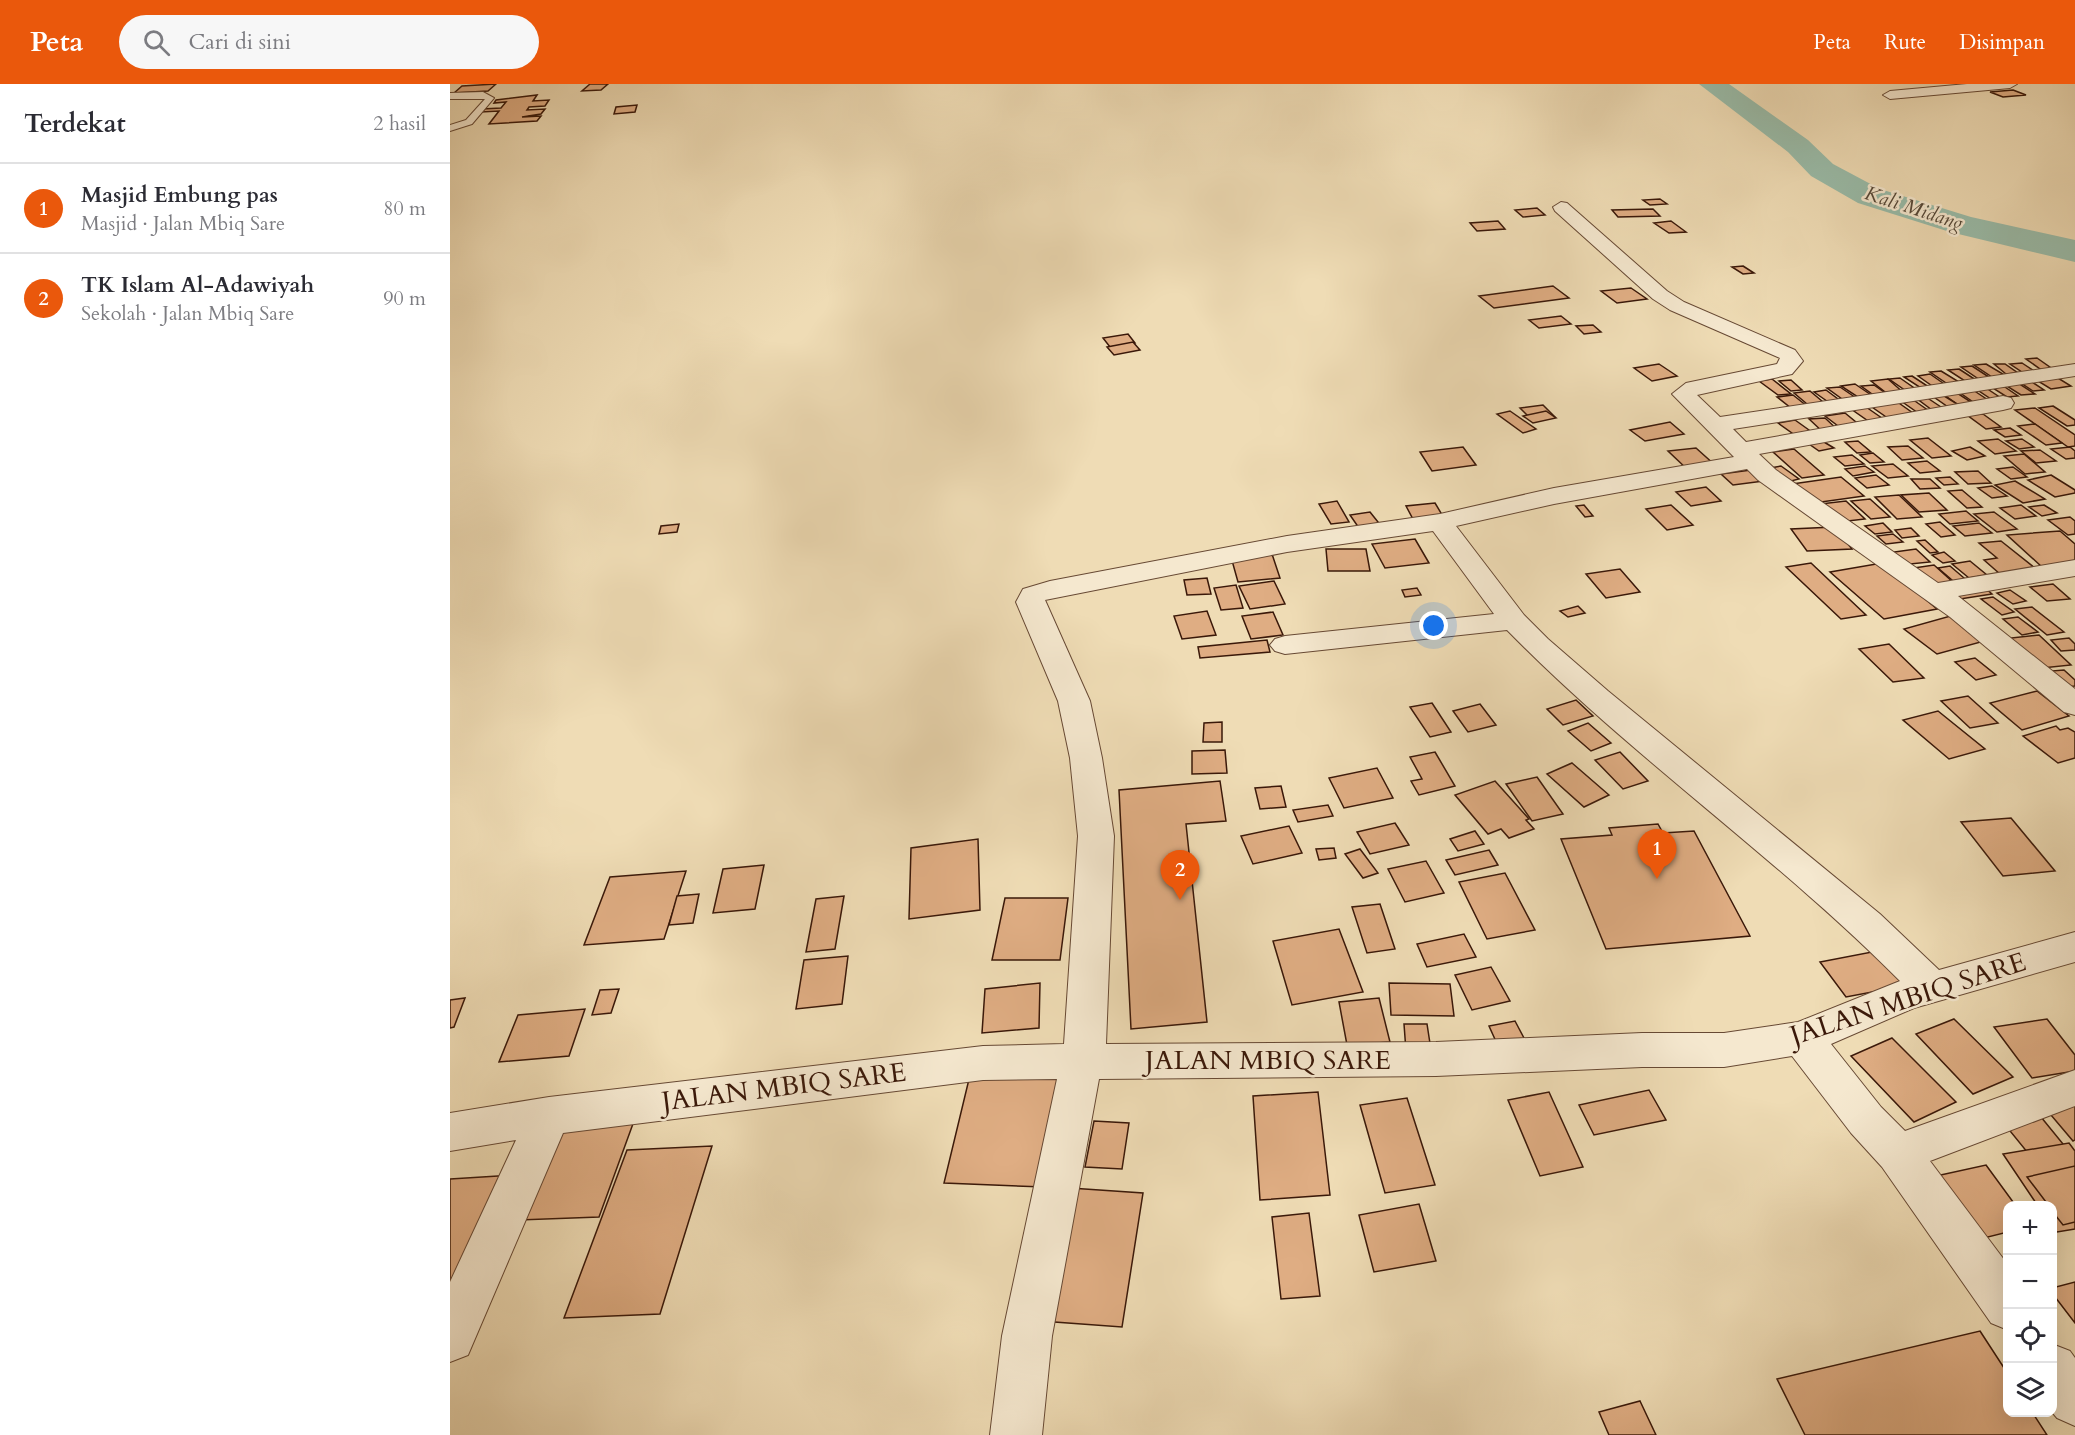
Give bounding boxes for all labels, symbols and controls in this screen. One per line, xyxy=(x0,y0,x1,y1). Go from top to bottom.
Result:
search box xyxy=(119,15,539,69)
text: Peta xyxy=(30,23,83,61)
icon: search xyxy=(140,26,173,59)
text: Cari di sini xyxy=(188,27,291,57)
text: Peta xyxy=(1813,28,1851,57)
text: Rute xyxy=(1884,28,1926,57)
text: Disimpan xyxy=(1959,28,2045,57)
text: Terdekat xyxy=(24,106,126,141)
text: 2 hasil xyxy=(373,110,426,137)
water label: Kali Midang xyxy=(1861,179,1967,237)
text: Masjid Embung pas xyxy=(81,180,278,210)
text: 1 xyxy=(38,195,49,222)
text: 80 m xyxy=(383,195,426,222)
text: Masjid · Jalan Mbiq Sare xyxy=(81,210,285,237)
text: TK Islam Al-Adawiyah xyxy=(81,270,314,300)
text: 2 xyxy=(38,285,49,312)
text: 90 m xyxy=(383,285,426,312)
text: Sekolah · Jalan Mbiq Sare xyxy=(81,300,294,327)
your location xyxy=(1419,611,1448,640)
pin: 1 xyxy=(1638,830,1676,879)
pin: 2 xyxy=(1160,850,1200,900)
street label: JALAN MBIQ SARE xyxy=(1782,943,2031,1056)
street label: JALAN MBIQ SARE xyxy=(1141,1042,1391,1079)
street label: JALAN MBIQ SARE xyxy=(656,1054,908,1121)
map controls xyxy=(2003,1201,2057,1417)
button: + xyxy=(2003,1201,2057,1255)
button: − xyxy=(2003,1255,2057,1309)
button: locate xyxy=(2003,1309,2057,1363)
button: layers xyxy=(2003,1363,2057,1417)

